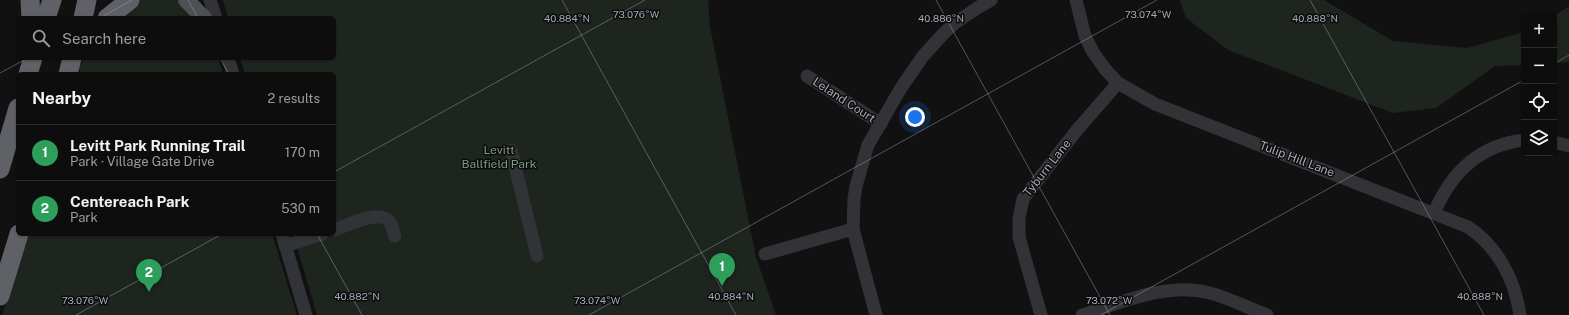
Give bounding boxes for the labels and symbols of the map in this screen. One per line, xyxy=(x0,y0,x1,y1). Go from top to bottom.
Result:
text: 73.076°W xyxy=(613,8,660,20)
text: 73.074°W xyxy=(1125,8,1172,20)
text: 40.884°N xyxy=(544,12,590,24)
text: 40.886°N xyxy=(918,12,964,24)
text: 40.888°N xyxy=(1292,12,1338,24)
street label: Leland Court xyxy=(810,75,878,126)
your location xyxy=(905,107,925,127)
street label: Tyburn Lane xyxy=(1020,136,1074,199)
street label: Tulip Hill Lane xyxy=(1257,138,1337,180)
park label: Levitt Ballfield Park xyxy=(462,143,537,171)
pin: 1 xyxy=(709,253,735,286)
pin: 2 xyxy=(136,259,162,292)
text: 40.882°N xyxy=(334,290,380,302)
text: 40.884°N xyxy=(708,290,754,302)
text: 40.888°N xyxy=(1457,290,1503,302)
text: 73.076°W xyxy=(62,294,109,306)
text: 73.074°W xyxy=(574,294,621,306)
text: 73.072°W xyxy=(1086,294,1133,306)

